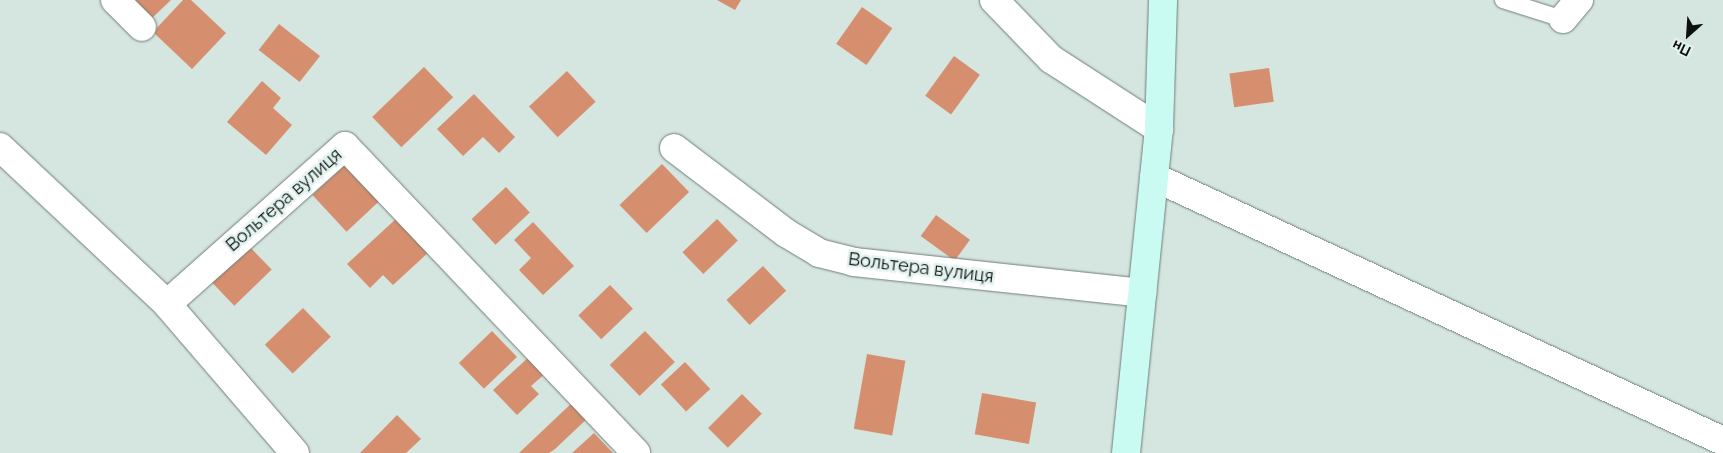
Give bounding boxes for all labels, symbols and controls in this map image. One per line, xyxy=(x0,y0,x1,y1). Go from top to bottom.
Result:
north arrow xyxy=(1663,10,1713,60)
text: Пн xyxy=(1670,37,1693,60)
street label: Вольтера вулиця xyxy=(222,144,346,256)
street label: Вольтера вулиця xyxy=(847,248,995,288)

